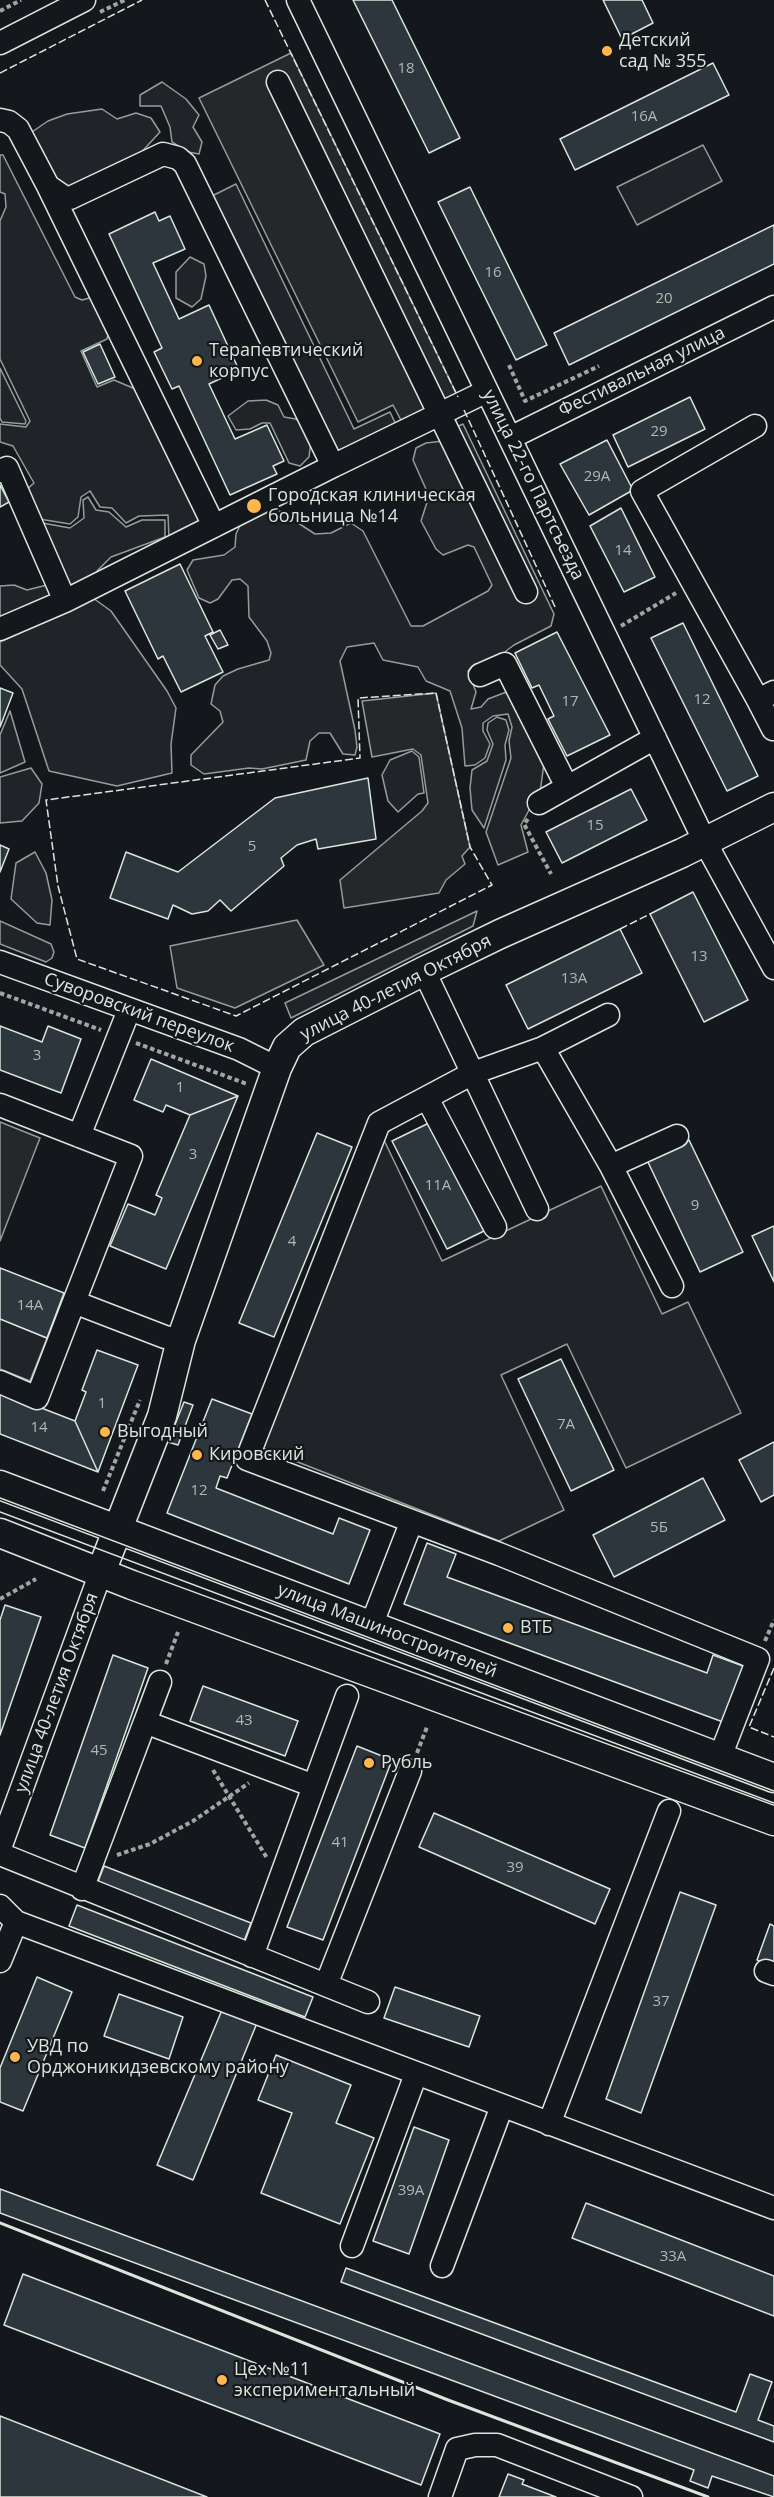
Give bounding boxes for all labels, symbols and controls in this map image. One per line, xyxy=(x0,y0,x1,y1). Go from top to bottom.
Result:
place label: Детский сад № 355 xyxy=(619,30,707,72)
marker: Детский сад № 355 xyxy=(600,44,614,58)
house number: 18 xyxy=(397,60,415,78)
house number: 16А xyxy=(631,108,657,126)
house number: 16 xyxy=(484,264,502,282)
house number: 20 xyxy=(655,290,673,308)
street label: Фестивальная улица xyxy=(555,322,729,422)
place label: Терапевтический корпус xyxy=(209,340,363,382)
marker: Терапевтический корпус xyxy=(190,354,204,368)
street label: улица 22-го Партсъезда xyxy=(477,386,589,584)
house number: 29 xyxy=(650,423,668,441)
house number: 29А xyxy=(584,468,610,486)
place label: Городская клиническая больница №14 xyxy=(268,485,476,528)
marker: Городская клиническая больница №14 xyxy=(245,497,263,515)
house number: 14 xyxy=(614,542,632,560)
house number: 12 xyxy=(693,691,711,709)
house number: 17 xyxy=(561,693,579,711)
house number: 15 xyxy=(586,817,604,835)
house number: 5 xyxy=(248,838,256,856)
street label: улица 40-летия Октября xyxy=(297,930,495,1046)
house number: 13 xyxy=(690,948,708,966)
street label: Суворовский переулок xyxy=(41,968,237,1058)
house number: 13А xyxy=(561,970,587,988)
house number: 3 xyxy=(33,1047,41,1065)
house number: 1 xyxy=(176,1079,184,1097)
house number: 3 xyxy=(189,1146,197,1164)
house number: 11А xyxy=(425,1177,451,1195)
house number: 9 xyxy=(691,1197,699,1215)
house number: 4 xyxy=(288,1233,296,1251)
house number: 14А xyxy=(17,1297,43,1315)
house number: 1 xyxy=(98,1395,106,1413)
house number: 7А xyxy=(557,1416,575,1434)
house number: 14 xyxy=(30,1419,48,1437)
place label: Выгодный xyxy=(117,1421,208,1443)
marker: Выгодный xyxy=(98,1425,112,1439)
place label: Кировский xyxy=(209,1444,304,1466)
marker: Кировский xyxy=(190,1448,204,1462)
house number: 12 xyxy=(190,1482,208,1500)
house number: 5Б xyxy=(650,1519,668,1537)
street label: улица Машиностроителей xyxy=(274,1579,500,1683)
street label: улица 40-летия Октября xyxy=(11,1590,103,1796)
place label: ВТБ xyxy=(520,1617,553,1639)
marker: ВТБ xyxy=(501,1621,515,1635)
house number: 43 xyxy=(235,1712,253,1730)
house number: 45 xyxy=(90,1742,108,1760)
place label: Рубль xyxy=(381,1752,432,1774)
marker: Рубль xyxy=(362,1756,376,1770)
house number: 41 xyxy=(331,1834,349,1852)
house number: 39 xyxy=(506,1859,524,1877)
house number: 37 xyxy=(652,1993,670,2011)
place label: УВД по Орджоникидзевскому району xyxy=(27,2036,289,2078)
marker: УВД по Орджоникидзевскому району xyxy=(8,2050,22,2064)
house number: 39А xyxy=(398,2182,424,2200)
house number: 33А xyxy=(660,2248,686,2266)
place label: Цех №11 экспериментальный xyxy=(234,2359,415,2402)
marker: Цех №11 экспериментальный xyxy=(215,2373,229,2387)

